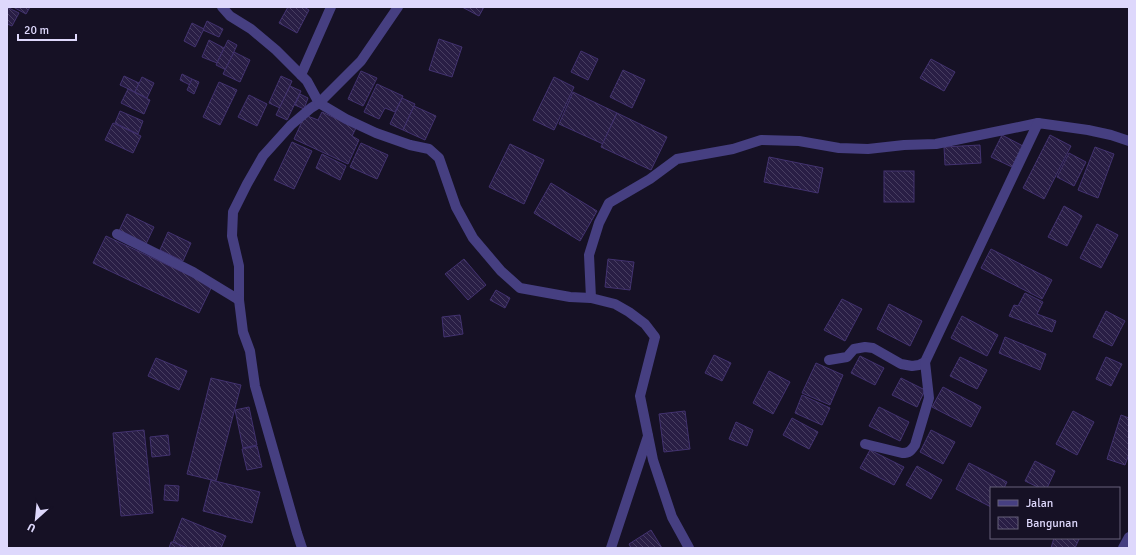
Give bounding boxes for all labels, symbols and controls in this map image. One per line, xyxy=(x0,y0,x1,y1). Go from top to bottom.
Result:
scale bar xyxy=(18,16,76,42)
text: 20 m xyxy=(24,23,49,38)
legend xyxy=(990,487,1120,539)
text: Jalan xyxy=(1026,496,1053,511)
north arrow xyxy=(16,499,56,539)
text: Bangunan xyxy=(1026,516,1078,531)
text: U xyxy=(25,520,38,535)

